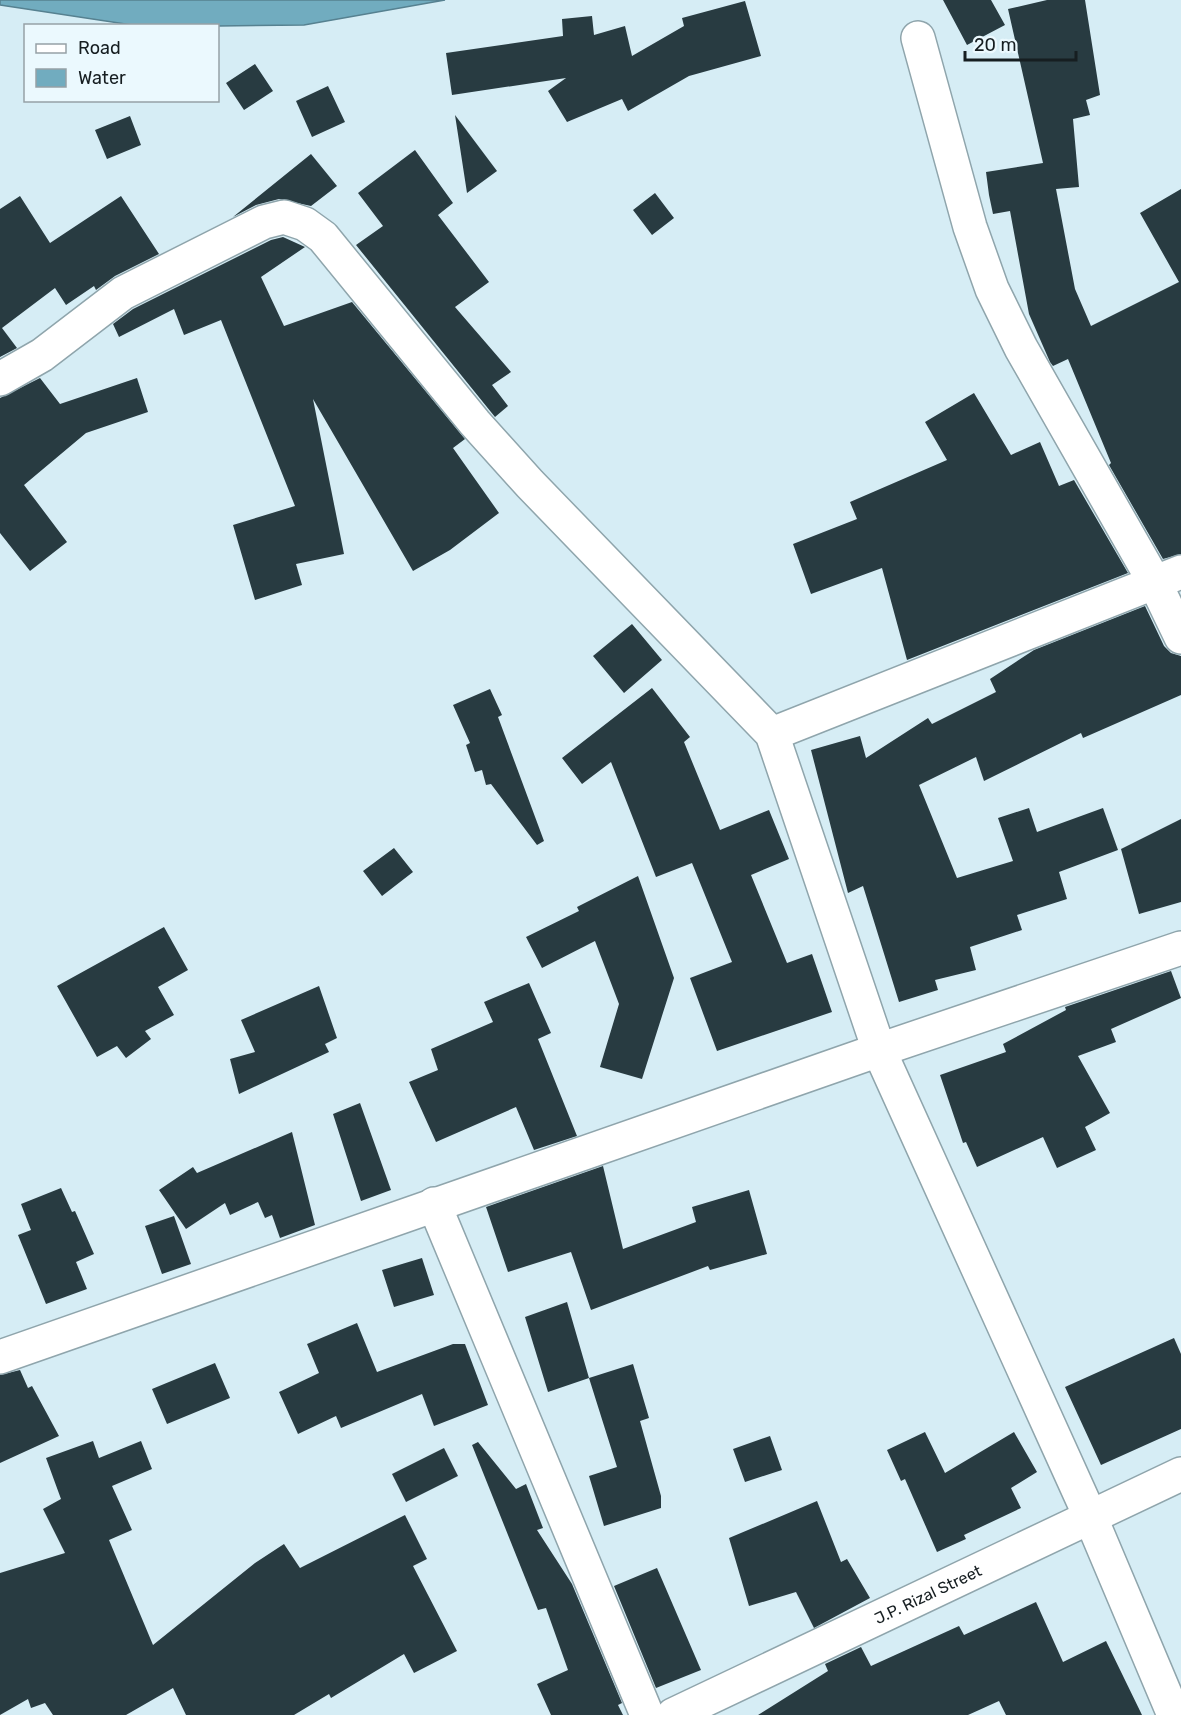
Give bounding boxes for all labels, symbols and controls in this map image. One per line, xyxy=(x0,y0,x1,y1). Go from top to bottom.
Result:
legend xyxy=(24,24,219,102)
scale bar xyxy=(965,24,1076,62)
text: 20 m xyxy=(974,34,1016,56)
text: Road xyxy=(78,37,121,59)
text: Water xyxy=(78,67,126,89)
street label: J.P. Rizal Street xyxy=(871,1561,985,1628)

